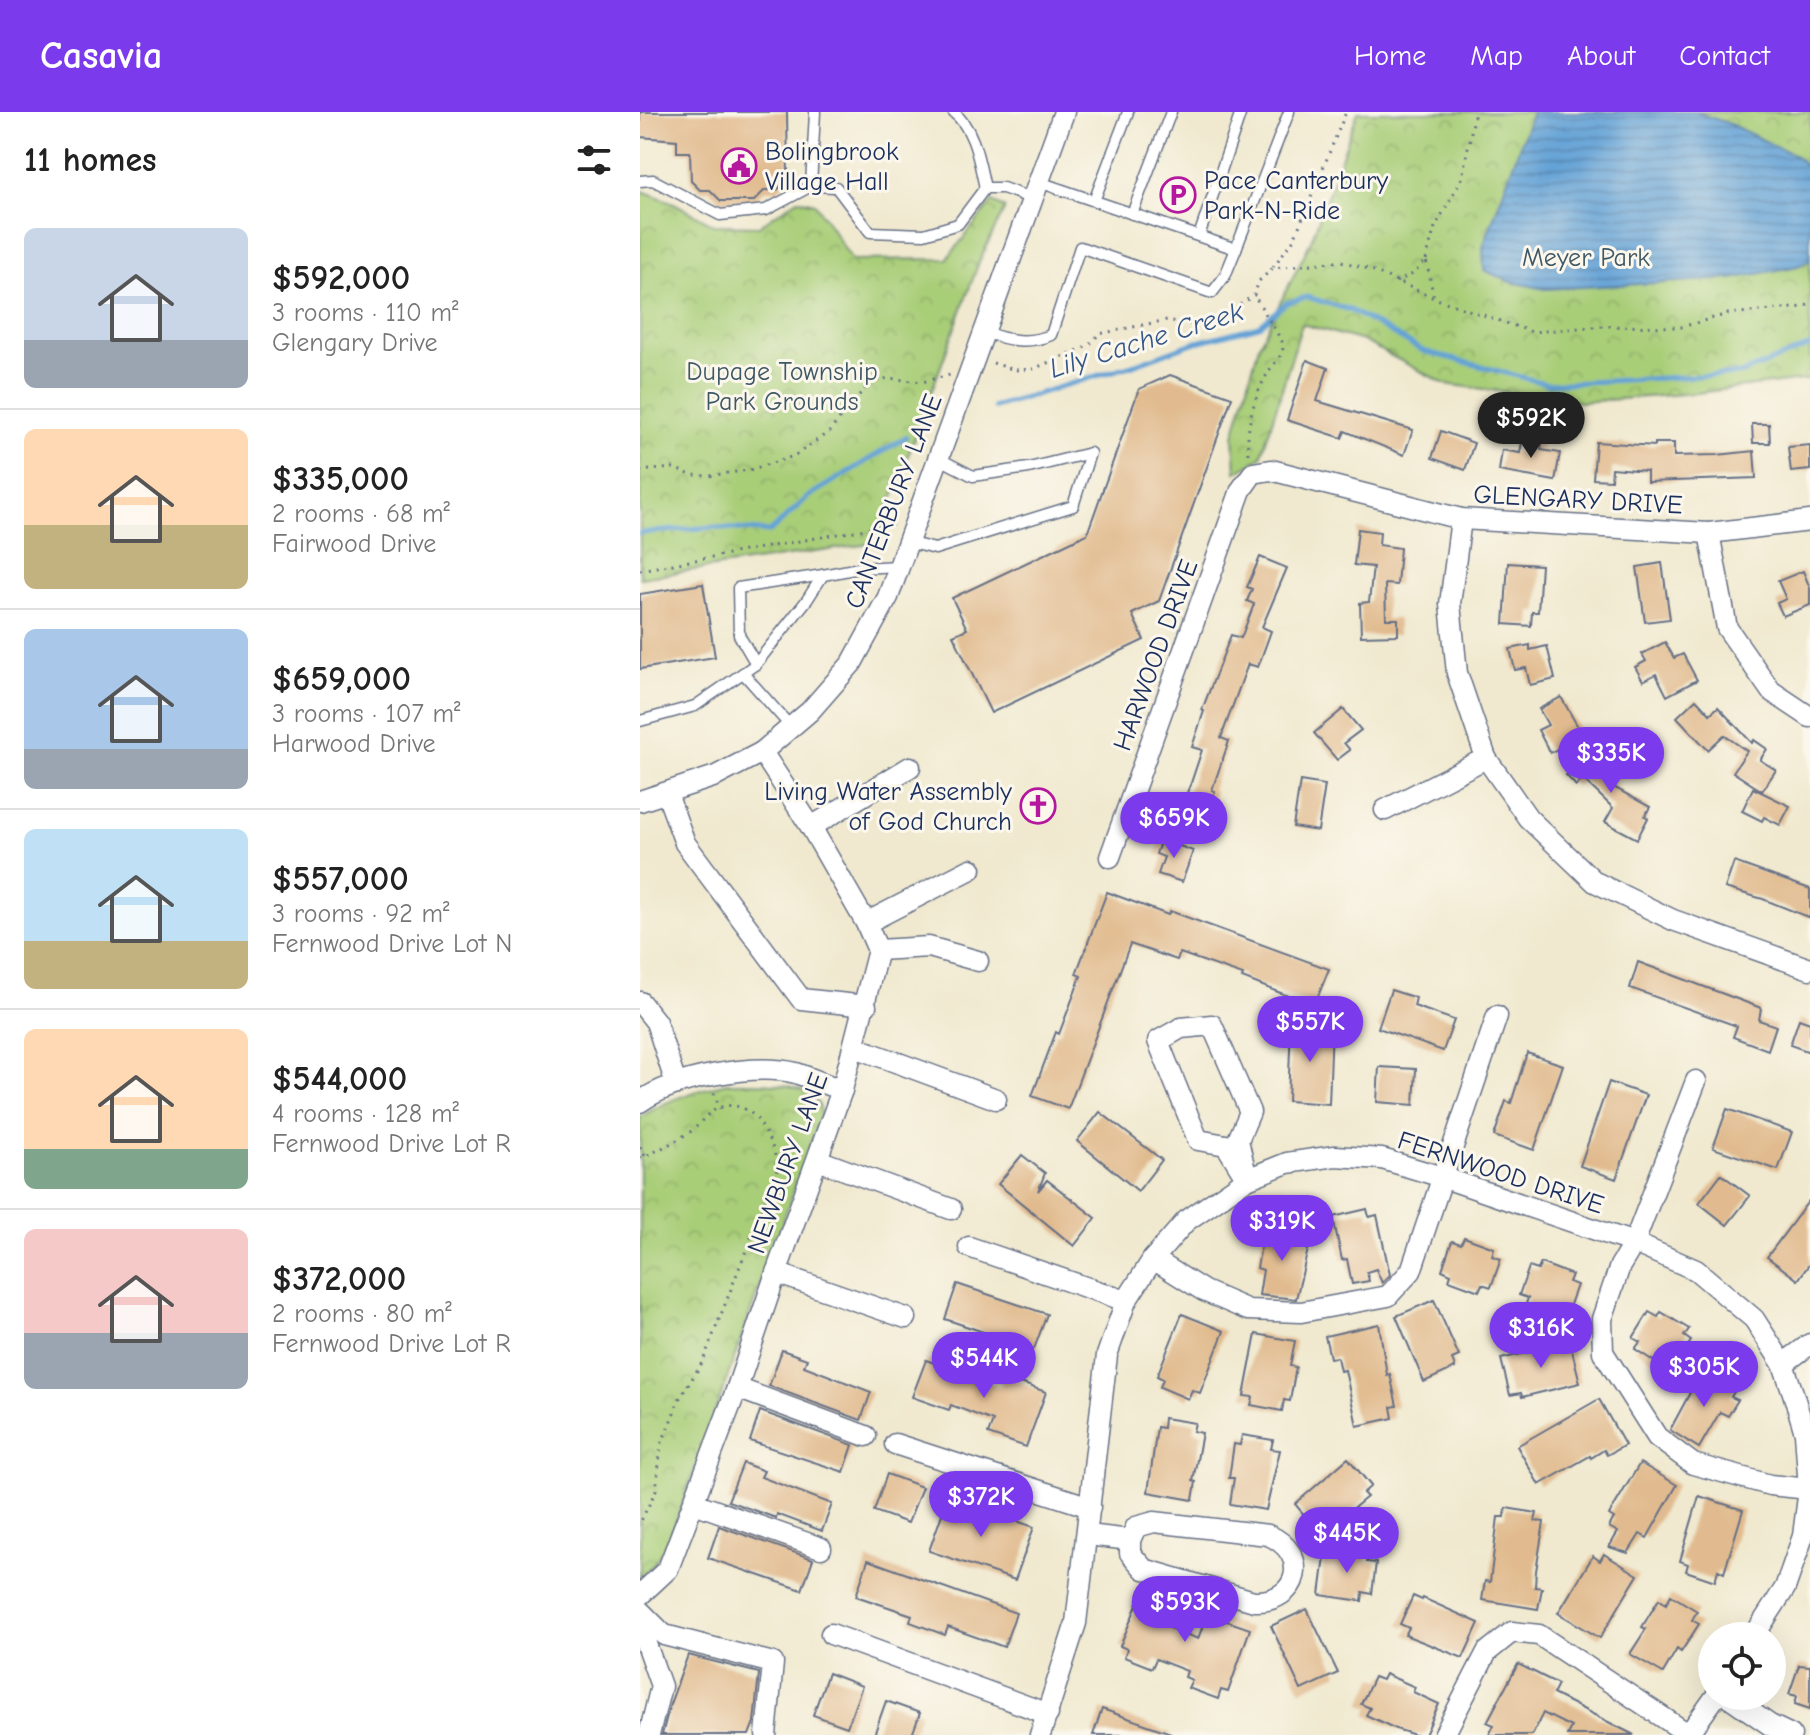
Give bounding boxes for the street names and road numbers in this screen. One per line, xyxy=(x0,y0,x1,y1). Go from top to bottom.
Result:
street label: CANTERBURY LANE xyxy=(839,390,949,613)
street label: GLENGARY DRIVE xyxy=(1473,480,1683,520)
street label: HARWOOD DRIVE xyxy=(1107,556,1204,755)
street label: NEWBURY LANE xyxy=(741,1069,835,1258)
street label: FERNWOOD DRIVE xyxy=(1394,1125,1608,1220)

